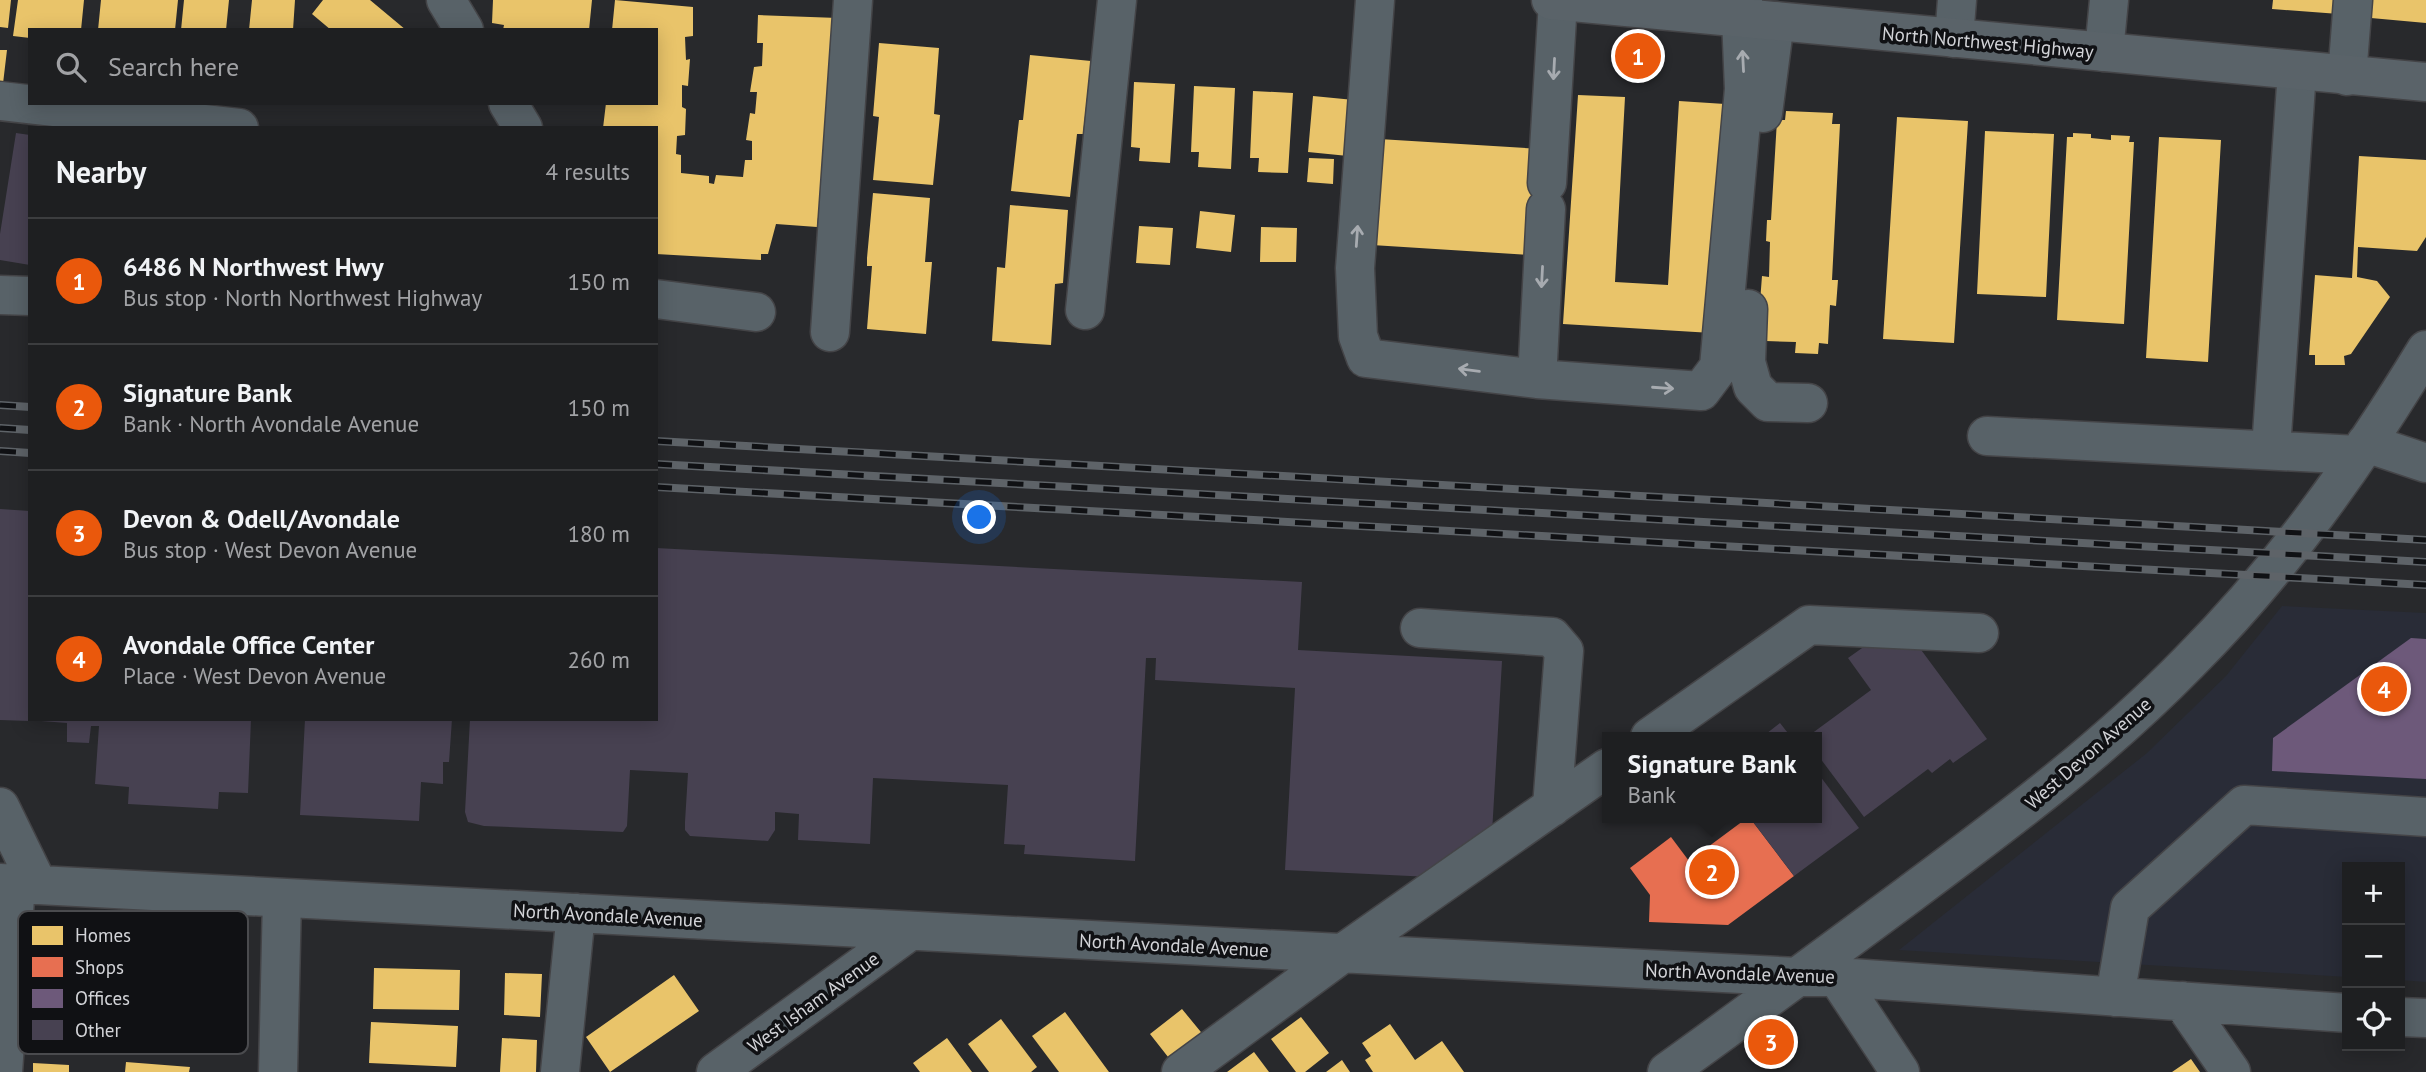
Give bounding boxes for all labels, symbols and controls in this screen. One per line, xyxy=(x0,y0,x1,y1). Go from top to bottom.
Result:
street label: North Northwest Highway xyxy=(1881,21,2095,63)
search box xyxy=(28,28,658,105)
pin: 1 xyxy=(1615,30,1661,82)
icon: search xyxy=(52,48,90,86)
text: Search here xyxy=(108,50,239,83)
one-way arrow xyxy=(1736,50,1749,73)
one-way arrow xyxy=(1547,57,1560,80)
text: Nearby xyxy=(56,152,146,191)
text: 4 results xyxy=(546,157,630,186)
one-way arrow xyxy=(1351,225,1364,248)
text: 6486 N Northwest Hwy xyxy=(123,250,384,283)
one-way arrow xyxy=(1536,266,1549,289)
text: 1 xyxy=(72,267,86,296)
text: 150 m xyxy=(568,267,630,296)
text: Bus stop · North Northwest Highway xyxy=(123,283,482,312)
one-way arrow xyxy=(1458,364,1481,377)
text: Signature Bank xyxy=(123,376,292,409)
one-way arrow xyxy=(1651,382,1674,395)
text: 2 xyxy=(72,393,86,422)
text: 150 m xyxy=(568,393,630,422)
text: Bank · North Avondale Avenue xyxy=(123,409,419,438)
your location xyxy=(962,500,996,534)
text: Devon & Odell/Avondale xyxy=(123,502,400,535)
text: 3 xyxy=(72,519,86,548)
text: 180 m xyxy=(568,519,630,548)
text: Bus stop · West Devon Avenue xyxy=(123,535,417,564)
text: Avondale Office Center xyxy=(123,628,374,661)
text: 4 xyxy=(72,645,86,674)
text: 260 m xyxy=(568,645,630,674)
text: Place · West Devon Avenue xyxy=(123,661,386,690)
pin: 4 xyxy=(2361,663,2407,715)
street label: West Devon Avenue xyxy=(2020,692,2156,814)
popup xyxy=(1602,732,1822,823)
text: Signature Bank xyxy=(1628,747,1796,780)
text: Bank xyxy=(1628,780,1676,809)
pin: 2 xyxy=(1689,846,1735,898)
map controls xyxy=(2342,862,2405,1051)
button: + xyxy=(2342,862,2405,925)
street label: North Avondale Avenue xyxy=(513,898,703,932)
legend xyxy=(18,911,248,1054)
text: Homes xyxy=(75,923,131,947)
button: − xyxy=(2342,925,2405,988)
street label: North Avondale Avenue xyxy=(1079,928,1269,962)
street label: West Isham Avenue xyxy=(743,946,883,1058)
text: Shops xyxy=(75,955,124,979)
street label: North Avondale Avenue xyxy=(1645,958,1835,988)
text: Offices xyxy=(75,986,130,1010)
button: locate xyxy=(2342,988,2405,1051)
pin: 3 xyxy=(1748,1016,1794,1068)
text: Other xyxy=(75,1018,121,1042)

